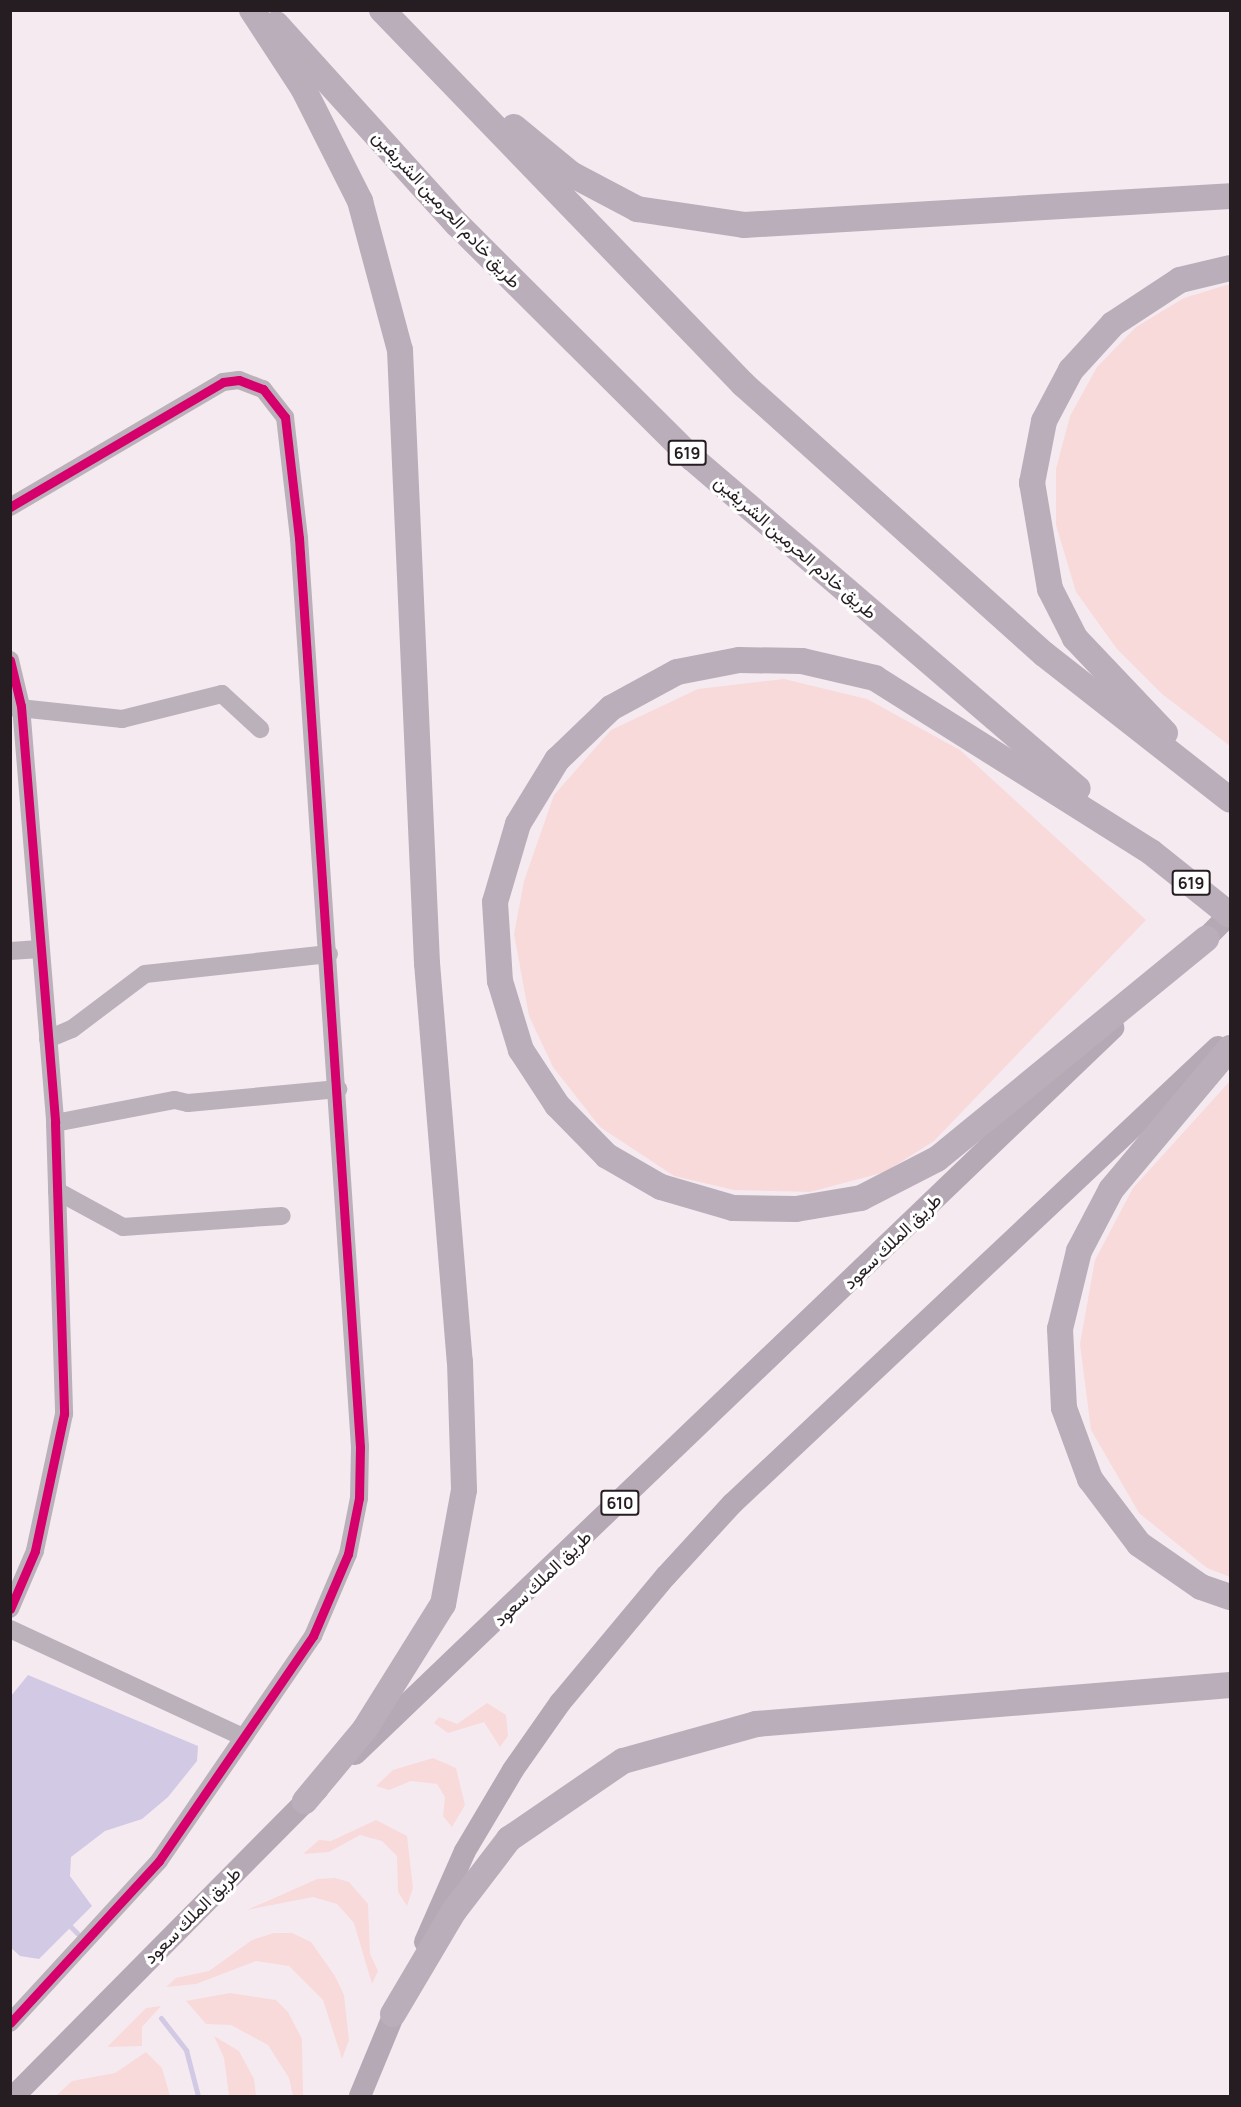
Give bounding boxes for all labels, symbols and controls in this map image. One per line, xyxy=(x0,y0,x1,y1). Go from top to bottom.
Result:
street label: طريق خادم الحرمين الشريفين xyxy=(368,126,526,292)
road number: 619 xyxy=(668,440,706,466)
street label: طريق خادم الحرمين الشريفين xyxy=(710,471,882,623)
road number: 619 xyxy=(1172,870,1210,896)
street label: طريق الملك سعود xyxy=(838,1189,946,1293)
road number: 610 xyxy=(599,1490,641,1516)
street label: طريق الملك سعود xyxy=(488,1526,596,1630)
street label: طريق الملك سعود xyxy=(139,1862,245,1968)

